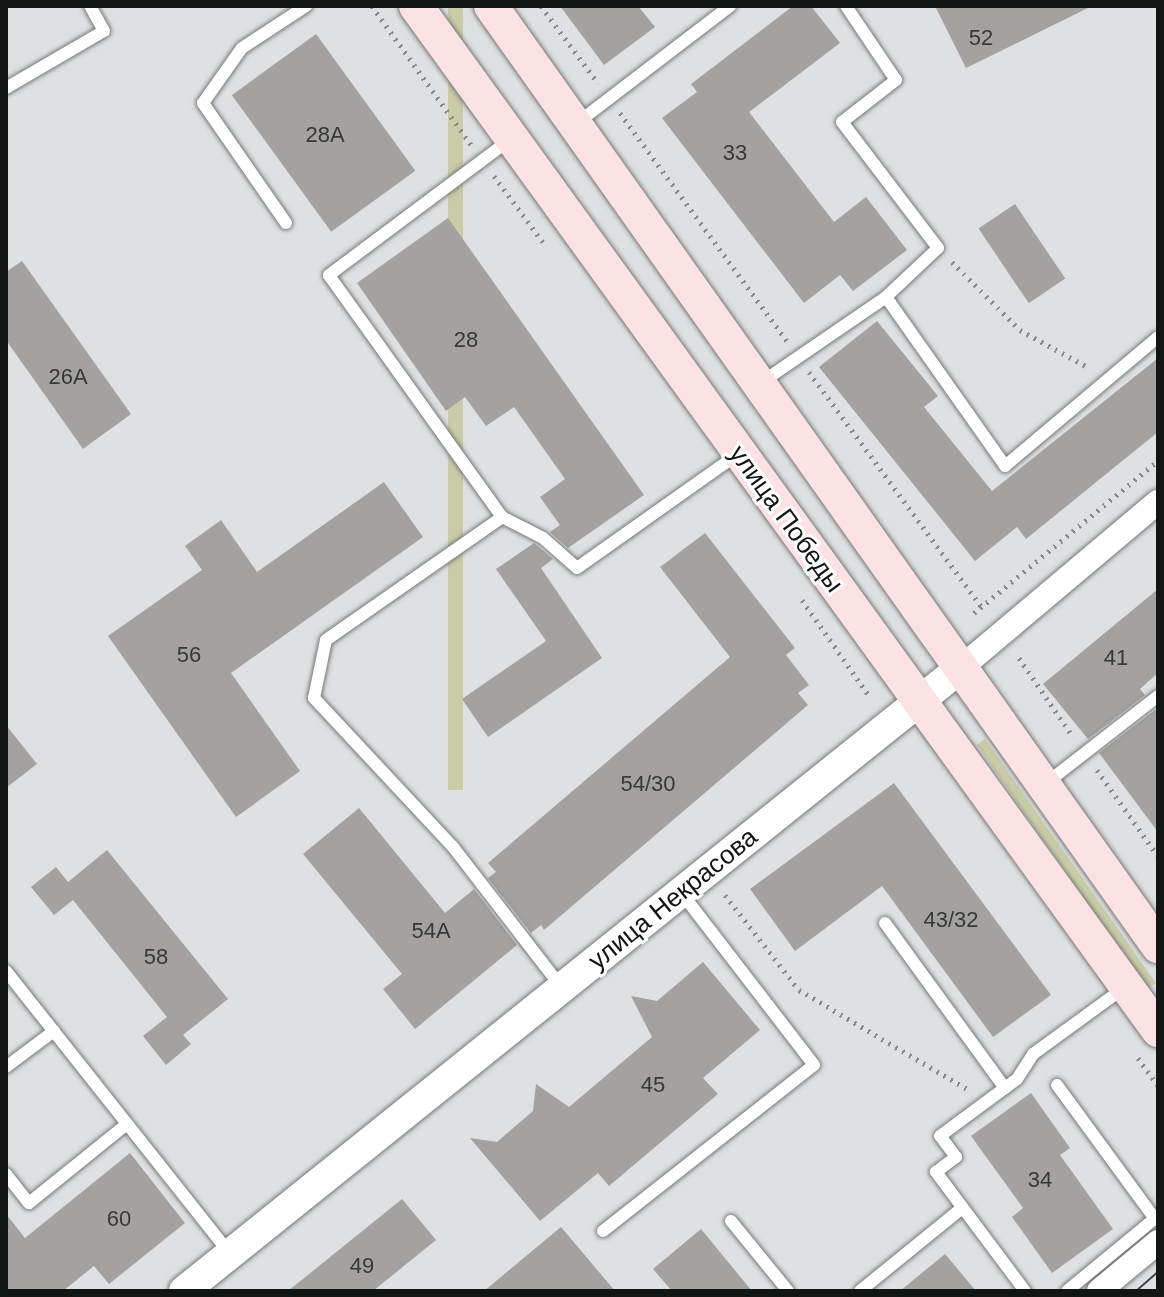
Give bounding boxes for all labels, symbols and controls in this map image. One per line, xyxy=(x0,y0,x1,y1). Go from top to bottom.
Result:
house number: 52 xyxy=(969,25,993,51)
house number: 28А xyxy=(305,122,345,148)
house number: 33 xyxy=(723,140,747,166)
house number: 28 xyxy=(454,327,478,353)
house number: 26А xyxy=(48,364,88,390)
street label: улица Победы xyxy=(722,439,850,599)
house number: 56 xyxy=(177,642,201,668)
house number: 41 xyxy=(1104,645,1128,671)
house number: 54/30 xyxy=(620,771,676,797)
street label: улица Некрасова xyxy=(582,821,764,977)
house number: 43/32 xyxy=(923,907,979,933)
house number: 54А xyxy=(411,918,451,944)
house number: 58 xyxy=(144,944,168,970)
house number: 45 xyxy=(641,1072,665,1098)
house number: 34 xyxy=(1028,1167,1052,1193)
house number: 60 xyxy=(107,1206,131,1232)
house number: 49 xyxy=(350,1253,374,1279)

